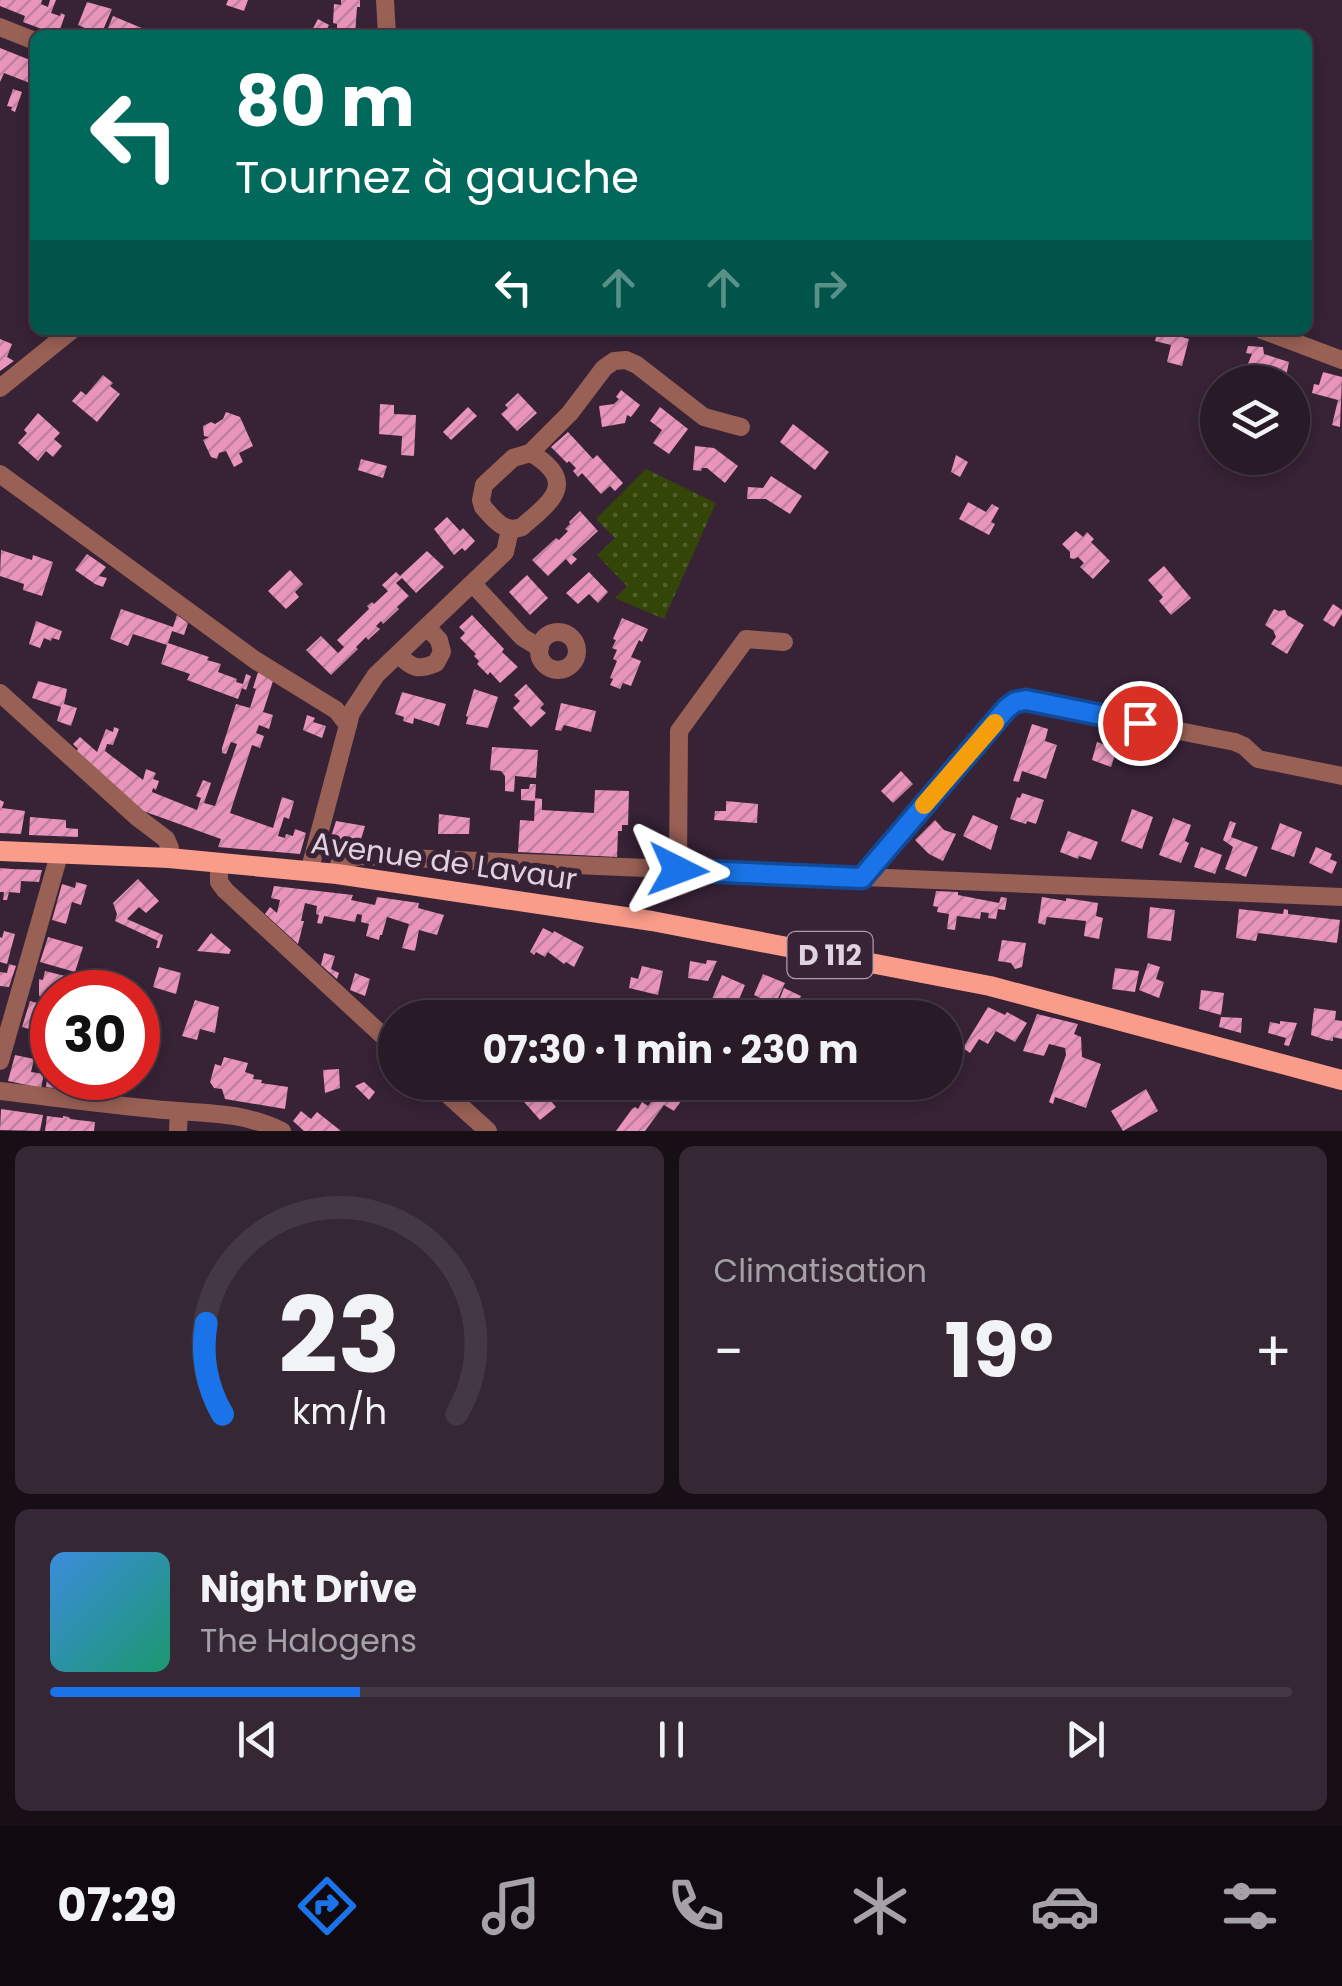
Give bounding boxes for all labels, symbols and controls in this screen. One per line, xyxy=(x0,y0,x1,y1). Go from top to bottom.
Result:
text: 80 m xyxy=(235,52,415,151)
icon: left xyxy=(70,70,200,200)
text: Tournez à gauche xyxy=(235,146,639,209)
icon: left xyxy=(486,260,541,315)
icon: ahead xyxy=(591,260,646,315)
icon: ahead xyxy=(696,260,751,315)
icon: right xyxy=(801,260,856,315)
map controls xyxy=(1200,365,1310,475)
button: layers xyxy=(1200,365,1310,475)
pin xyxy=(1098,681,1183,766)
icon: arrive xyxy=(1113,696,1168,751)
position arrow xyxy=(626,818,730,922)
street label: Avenue de Lavaur xyxy=(308,821,580,901)
road number: D 112 xyxy=(788,932,872,978)
speed limit sign: 30 xyxy=(30,970,160,1100)
text: 07:30 · 1 min · 230 m xyxy=(483,1023,858,1076)
text: Climatisation xyxy=(714,1248,927,1293)
text: 23 xyxy=(278,1263,400,1408)
text: 19° xyxy=(945,1298,1054,1403)
text: − xyxy=(714,1313,744,1390)
text: + xyxy=(1254,1313,1292,1390)
text: km/h xyxy=(292,1386,387,1437)
text: Night Drive xyxy=(200,1562,417,1615)
text: The Halogens xyxy=(200,1618,417,1663)
icon: previous xyxy=(230,1712,285,1767)
icon: pause xyxy=(644,1712,699,1767)
icon: next xyxy=(1058,1712,1113,1767)
icon: directions xyxy=(292,1871,362,1941)
icon: music xyxy=(476,1871,546,1941)
icon: phone xyxy=(661,1871,731,1941)
icon: climate xyxy=(845,1871,915,1941)
icon: car xyxy=(1030,1871,1100,1941)
icon: filters xyxy=(1215,1871,1285,1941)
text: 07:29 xyxy=(57,1874,177,1937)

